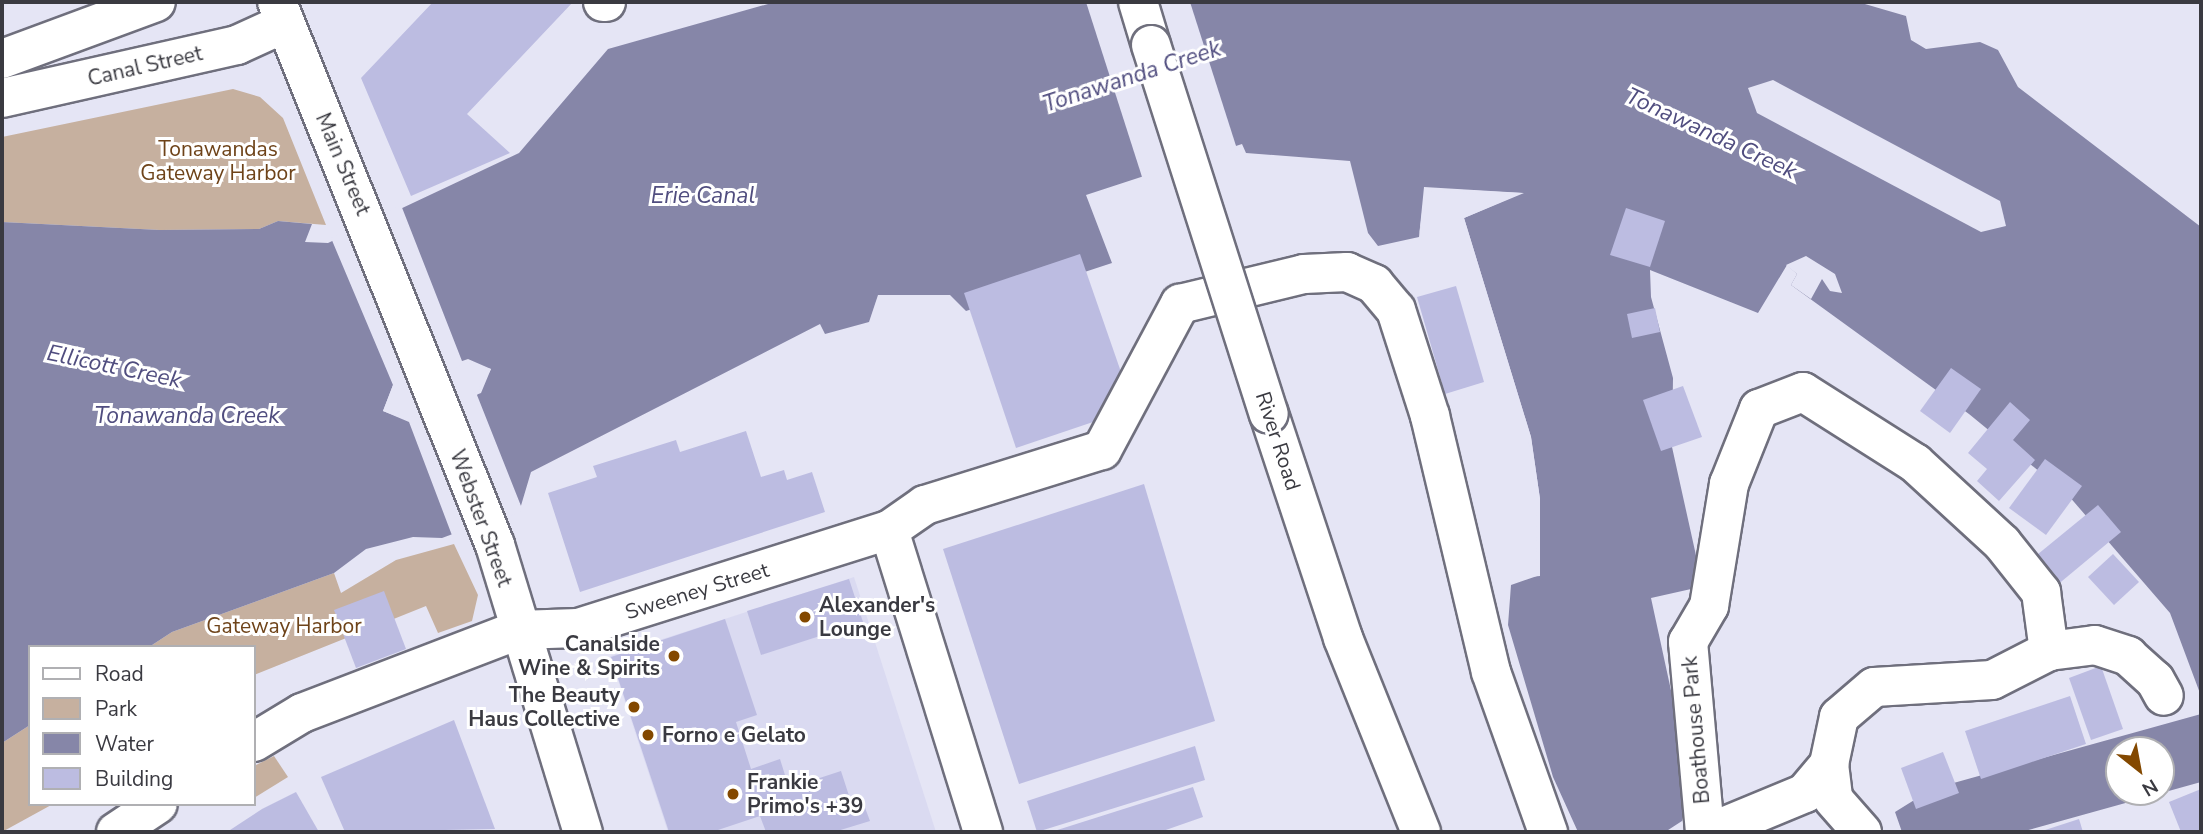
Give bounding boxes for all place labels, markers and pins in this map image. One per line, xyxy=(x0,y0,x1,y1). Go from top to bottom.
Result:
place label: Alexander's Lounge xyxy=(819,592,935,642)
marker: Alexander's Lounge xyxy=(797,609,813,625)
place label: Canalside Wine & Spirits xyxy=(518,631,660,681)
marker: Canalside Wine & Spirits xyxy=(666,648,682,664)
place label: The Beauty Haus Collective xyxy=(468,682,620,732)
marker: The Beauty Haus Collective xyxy=(626,699,642,715)
place label: Forno e Gelato xyxy=(662,722,806,748)
marker: Forno e Gelato xyxy=(640,727,656,743)
place label: Frankie Primo's +39 xyxy=(747,769,863,819)
marker: Frankie Primo's +39 xyxy=(725,786,741,802)

